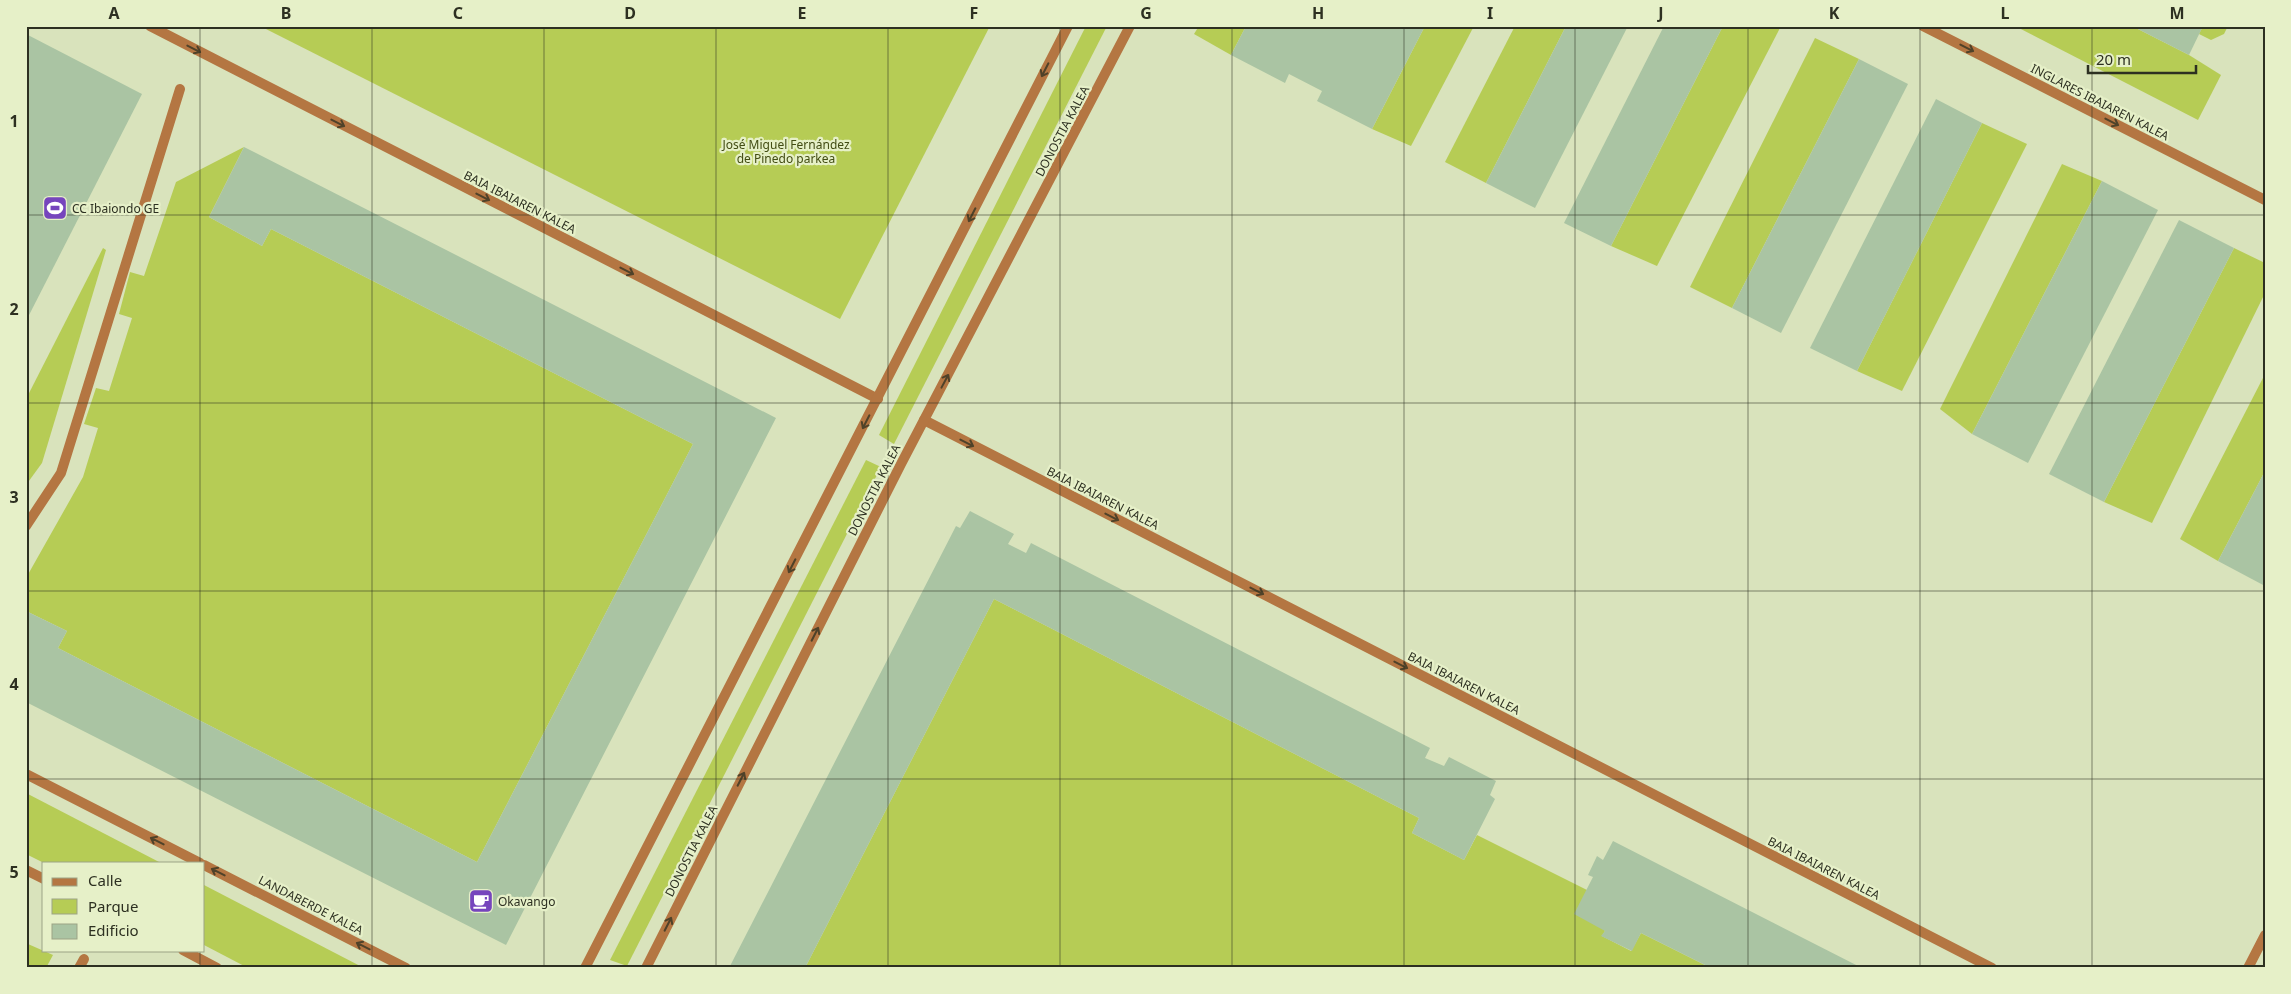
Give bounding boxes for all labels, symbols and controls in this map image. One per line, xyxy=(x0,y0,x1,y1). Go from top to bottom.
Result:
text: A xyxy=(108,2,120,24)
text: B xyxy=(281,2,291,24)
text: C xyxy=(453,2,463,24)
text: D xyxy=(624,2,636,24)
text: E xyxy=(798,2,807,24)
text: F xyxy=(970,2,978,24)
text: G xyxy=(1140,2,1152,24)
text: H xyxy=(1312,2,1324,24)
text: I xyxy=(1487,2,1493,24)
text: J xyxy=(1656,2,1664,24)
text: K xyxy=(1829,2,1840,24)
text: L xyxy=(2001,2,2010,24)
text: M xyxy=(2169,2,2185,24)
scale bar xyxy=(2088,42,2196,74)
one-way arrow xyxy=(186,44,201,54)
one-way arrow xyxy=(1959,44,1974,53)
text: 20 m xyxy=(2096,49,2131,69)
street label: INGLARES IBAIAREN KALEA xyxy=(2028,60,2172,144)
one-way arrow xyxy=(1040,62,1050,77)
street label: DONOSTIA KALEA xyxy=(1031,82,1093,179)
text: 1 xyxy=(9,110,19,132)
one-way arrow xyxy=(2104,117,2119,127)
one-way arrow xyxy=(330,119,345,128)
park label: José Miguel Fernández de Pinedo parkea xyxy=(721,136,850,167)
street label: BAIA IBAIAREN KALEA xyxy=(461,166,579,238)
one-way arrow xyxy=(475,192,490,202)
sports icon: CC Ibaiondo GE xyxy=(42,195,68,221)
place label: CC Ibaiondo GE xyxy=(72,200,159,217)
one-way arrow xyxy=(967,207,977,222)
one-way arrow xyxy=(619,267,634,276)
text: 2 xyxy=(9,298,19,320)
one-way arrow xyxy=(941,374,950,389)
one-way arrow xyxy=(861,414,871,429)
one-way arrow xyxy=(960,438,975,448)
street label: DONOSTIA KALEA xyxy=(844,441,905,539)
street label: BAIA IBAIAREN KALEA xyxy=(1044,462,1162,534)
text: 3 xyxy=(9,486,19,508)
one-way arrow xyxy=(1104,513,1119,522)
one-way arrow xyxy=(787,558,796,573)
one-way arrow xyxy=(1249,587,1264,596)
one-way arrow xyxy=(810,627,820,642)
street label: BAIA IBAIAREN KALEA xyxy=(1405,647,1523,719)
one-way arrow xyxy=(1394,660,1409,670)
text: 4 xyxy=(9,673,19,695)
one-way arrow xyxy=(736,772,746,787)
street label: DONOSTIA KALEA xyxy=(661,802,722,900)
street label: BAIA IBAIAREN KALEA xyxy=(1765,832,1883,904)
one-way arrow xyxy=(149,836,164,846)
text: 5 xyxy=(9,861,19,883)
legend xyxy=(42,862,205,952)
one-way arrow xyxy=(211,867,226,876)
text: Calle xyxy=(88,870,122,890)
street label: LANDABERDE KALEA xyxy=(256,871,367,939)
cafe icon: Okavango xyxy=(468,888,494,914)
place label: Okavango xyxy=(498,893,555,910)
text: Parque xyxy=(88,896,138,916)
one-way arrow xyxy=(664,917,673,932)
text: Edificio xyxy=(88,920,139,940)
one-way arrow xyxy=(356,941,371,950)

